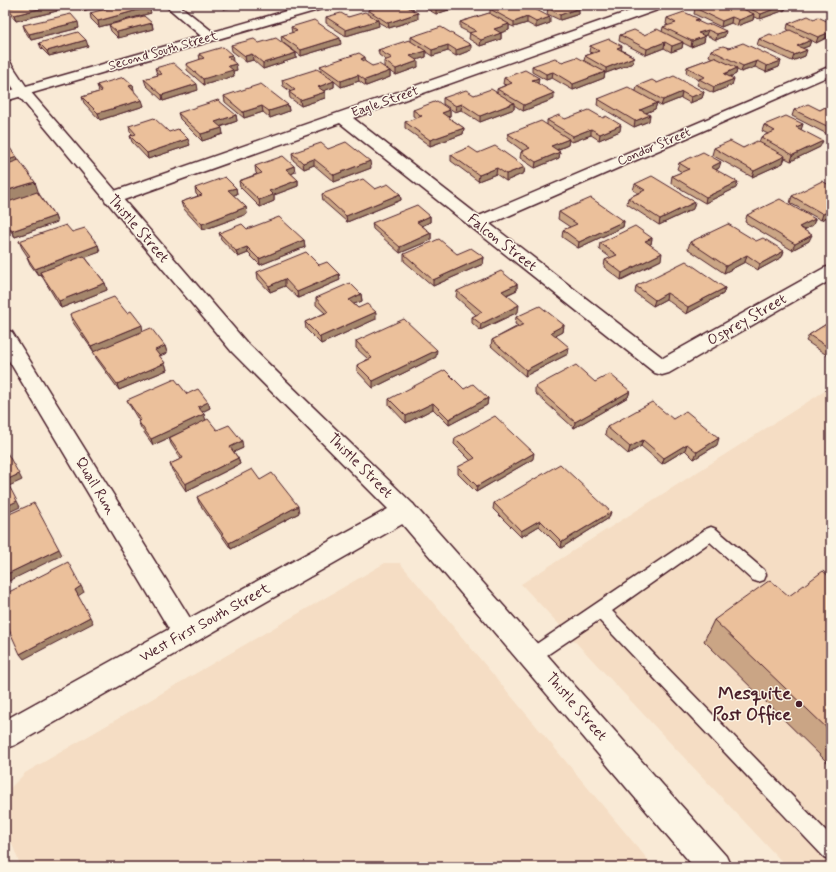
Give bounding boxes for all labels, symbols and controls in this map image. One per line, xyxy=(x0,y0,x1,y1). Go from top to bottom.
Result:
street label: Second South Street xyxy=(106,27,220,75)
street label: Eagle Street xyxy=(349,83,421,121)
street label: Condor Street xyxy=(615,124,693,170)
street label: Thistle Street xyxy=(103,191,174,268)
street label: Falcon Street xyxy=(463,210,541,277)
street label: Osprey Street xyxy=(704,289,791,351)
street label: Thistle Street xyxy=(323,429,397,503)
street label: Quail Run xyxy=(70,454,120,519)
street label: West First South Street xyxy=(136,579,274,667)
street label: Thistle Street xyxy=(541,669,612,746)
place label: Mesquite Post Office xyxy=(712,682,791,727)
marker: Mesquite Post Office xyxy=(794,699,804,709)

